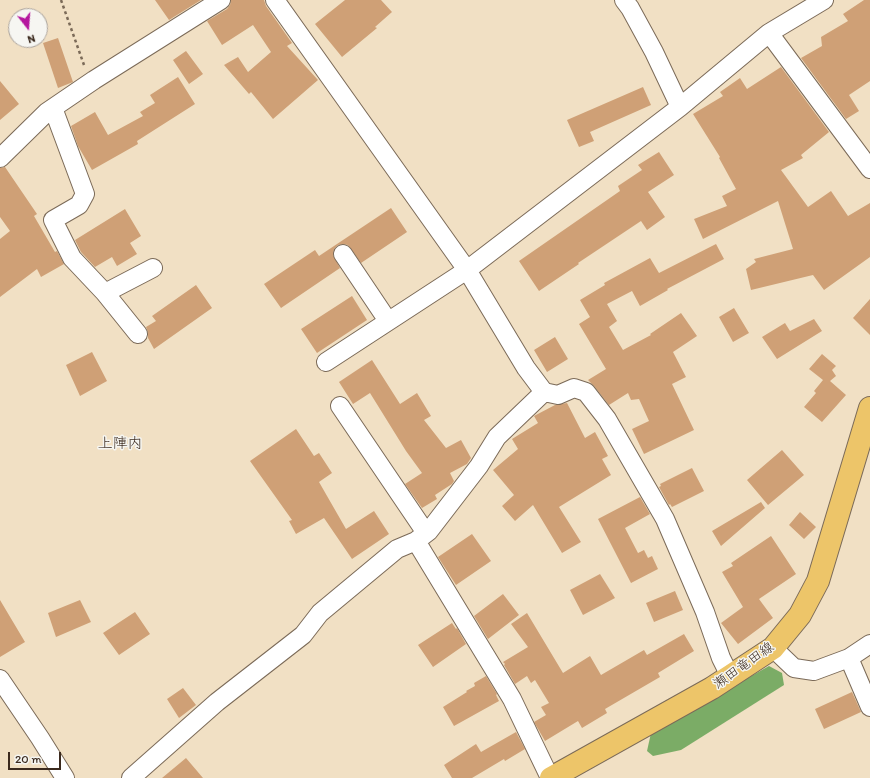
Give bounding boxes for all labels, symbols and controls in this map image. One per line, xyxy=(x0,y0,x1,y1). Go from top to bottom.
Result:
north arrow xyxy=(8,8,48,48)
text: N xyxy=(26,32,37,46)
district label: 上陣内 xyxy=(98,435,142,453)
street label: 瀬田竜田線 xyxy=(711,639,777,693)
scale bar xyxy=(10,744,63,770)
text: 20 m xyxy=(15,752,42,766)

